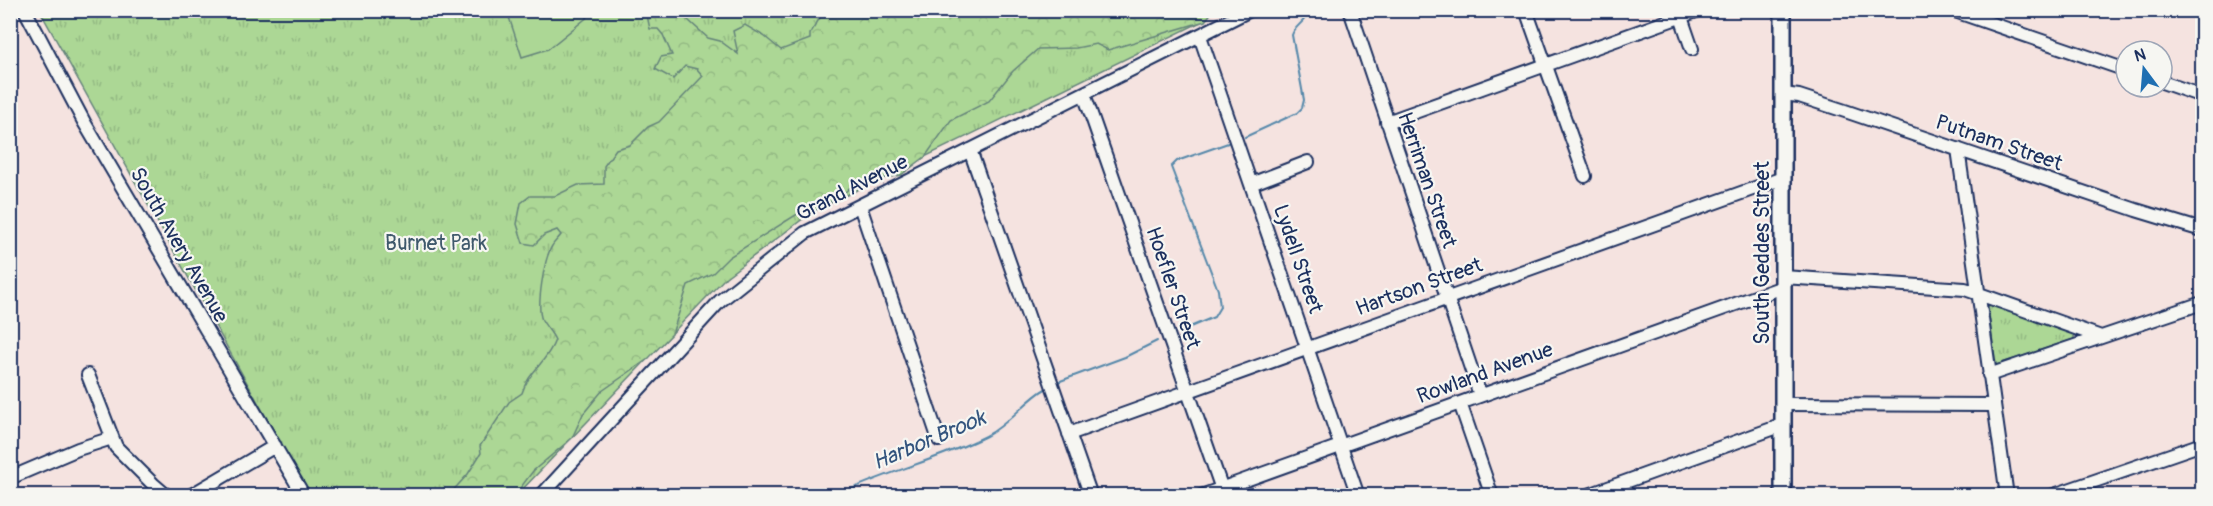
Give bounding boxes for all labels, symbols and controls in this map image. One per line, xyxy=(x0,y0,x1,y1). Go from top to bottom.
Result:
north arrow xyxy=(2114,39,2174,99)
text: N xyxy=(2132,44,2148,67)
street label: Herriman Street xyxy=(1391,108,1463,252)
street label: Putnam Street xyxy=(1932,109,2067,177)
street label: Grand Avenue xyxy=(792,148,913,228)
street label: South Geddes Street xyxy=(1749,161,1776,345)
street label: South Avery Avenue xyxy=(124,163,235,328)
street label: Lydell Street xyxy=(1267,201,1329,317)
street label: Hoefler Street xyxy=(1139,223,1207,353)
park label: Burnet Park xyxy=(385,230,487,257)
street label: Hartson Street xyxy=(1352,251,1487,322)
street label: Rowland Avenue xyxy=(1413,336,1557,410)
water label: Harbor Brook xyxy=(868,403,991,476)

